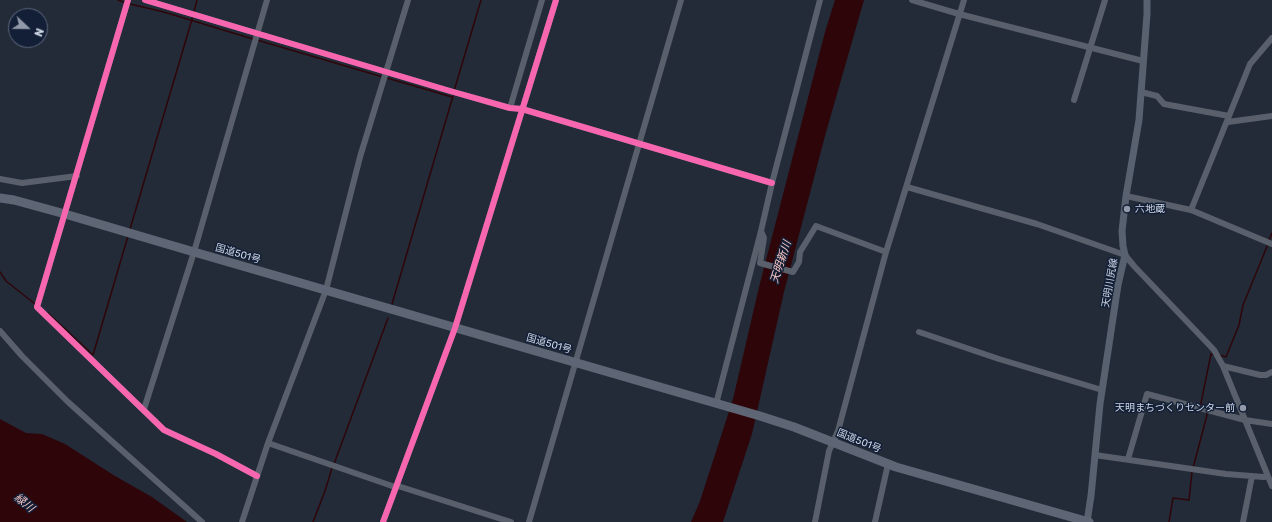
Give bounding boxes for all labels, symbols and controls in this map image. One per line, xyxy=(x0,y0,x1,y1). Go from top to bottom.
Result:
north arrow xyxy=(8,8,48,48)
text: N xyxy=(31,26,46,38)
place label: 六地蔵 xyxy=(1135,203,1165,215)
marker: 六地蔵 xyxy=(1122,204,1132,214)
water label: 天明新川 xyxy=(768,239,794,285)
street label: 国道501号 xyxy=(214,242,262,266)
street label: 天明川尻線 xyxy=(1100,257,1120,309)
street label: 国道501号 xyxy=(525,332,573,356)
place label: 天明まちづくりセンター前 xyxy=(1115,402,1235,414)
marker: 天明まちづくりセンター前 xyxy=(1238,403,1248,413)
street label: 国道501号 xyxy=(835,427,883,455)
water label: 緑川 xyxy=(11,491,37,515)

